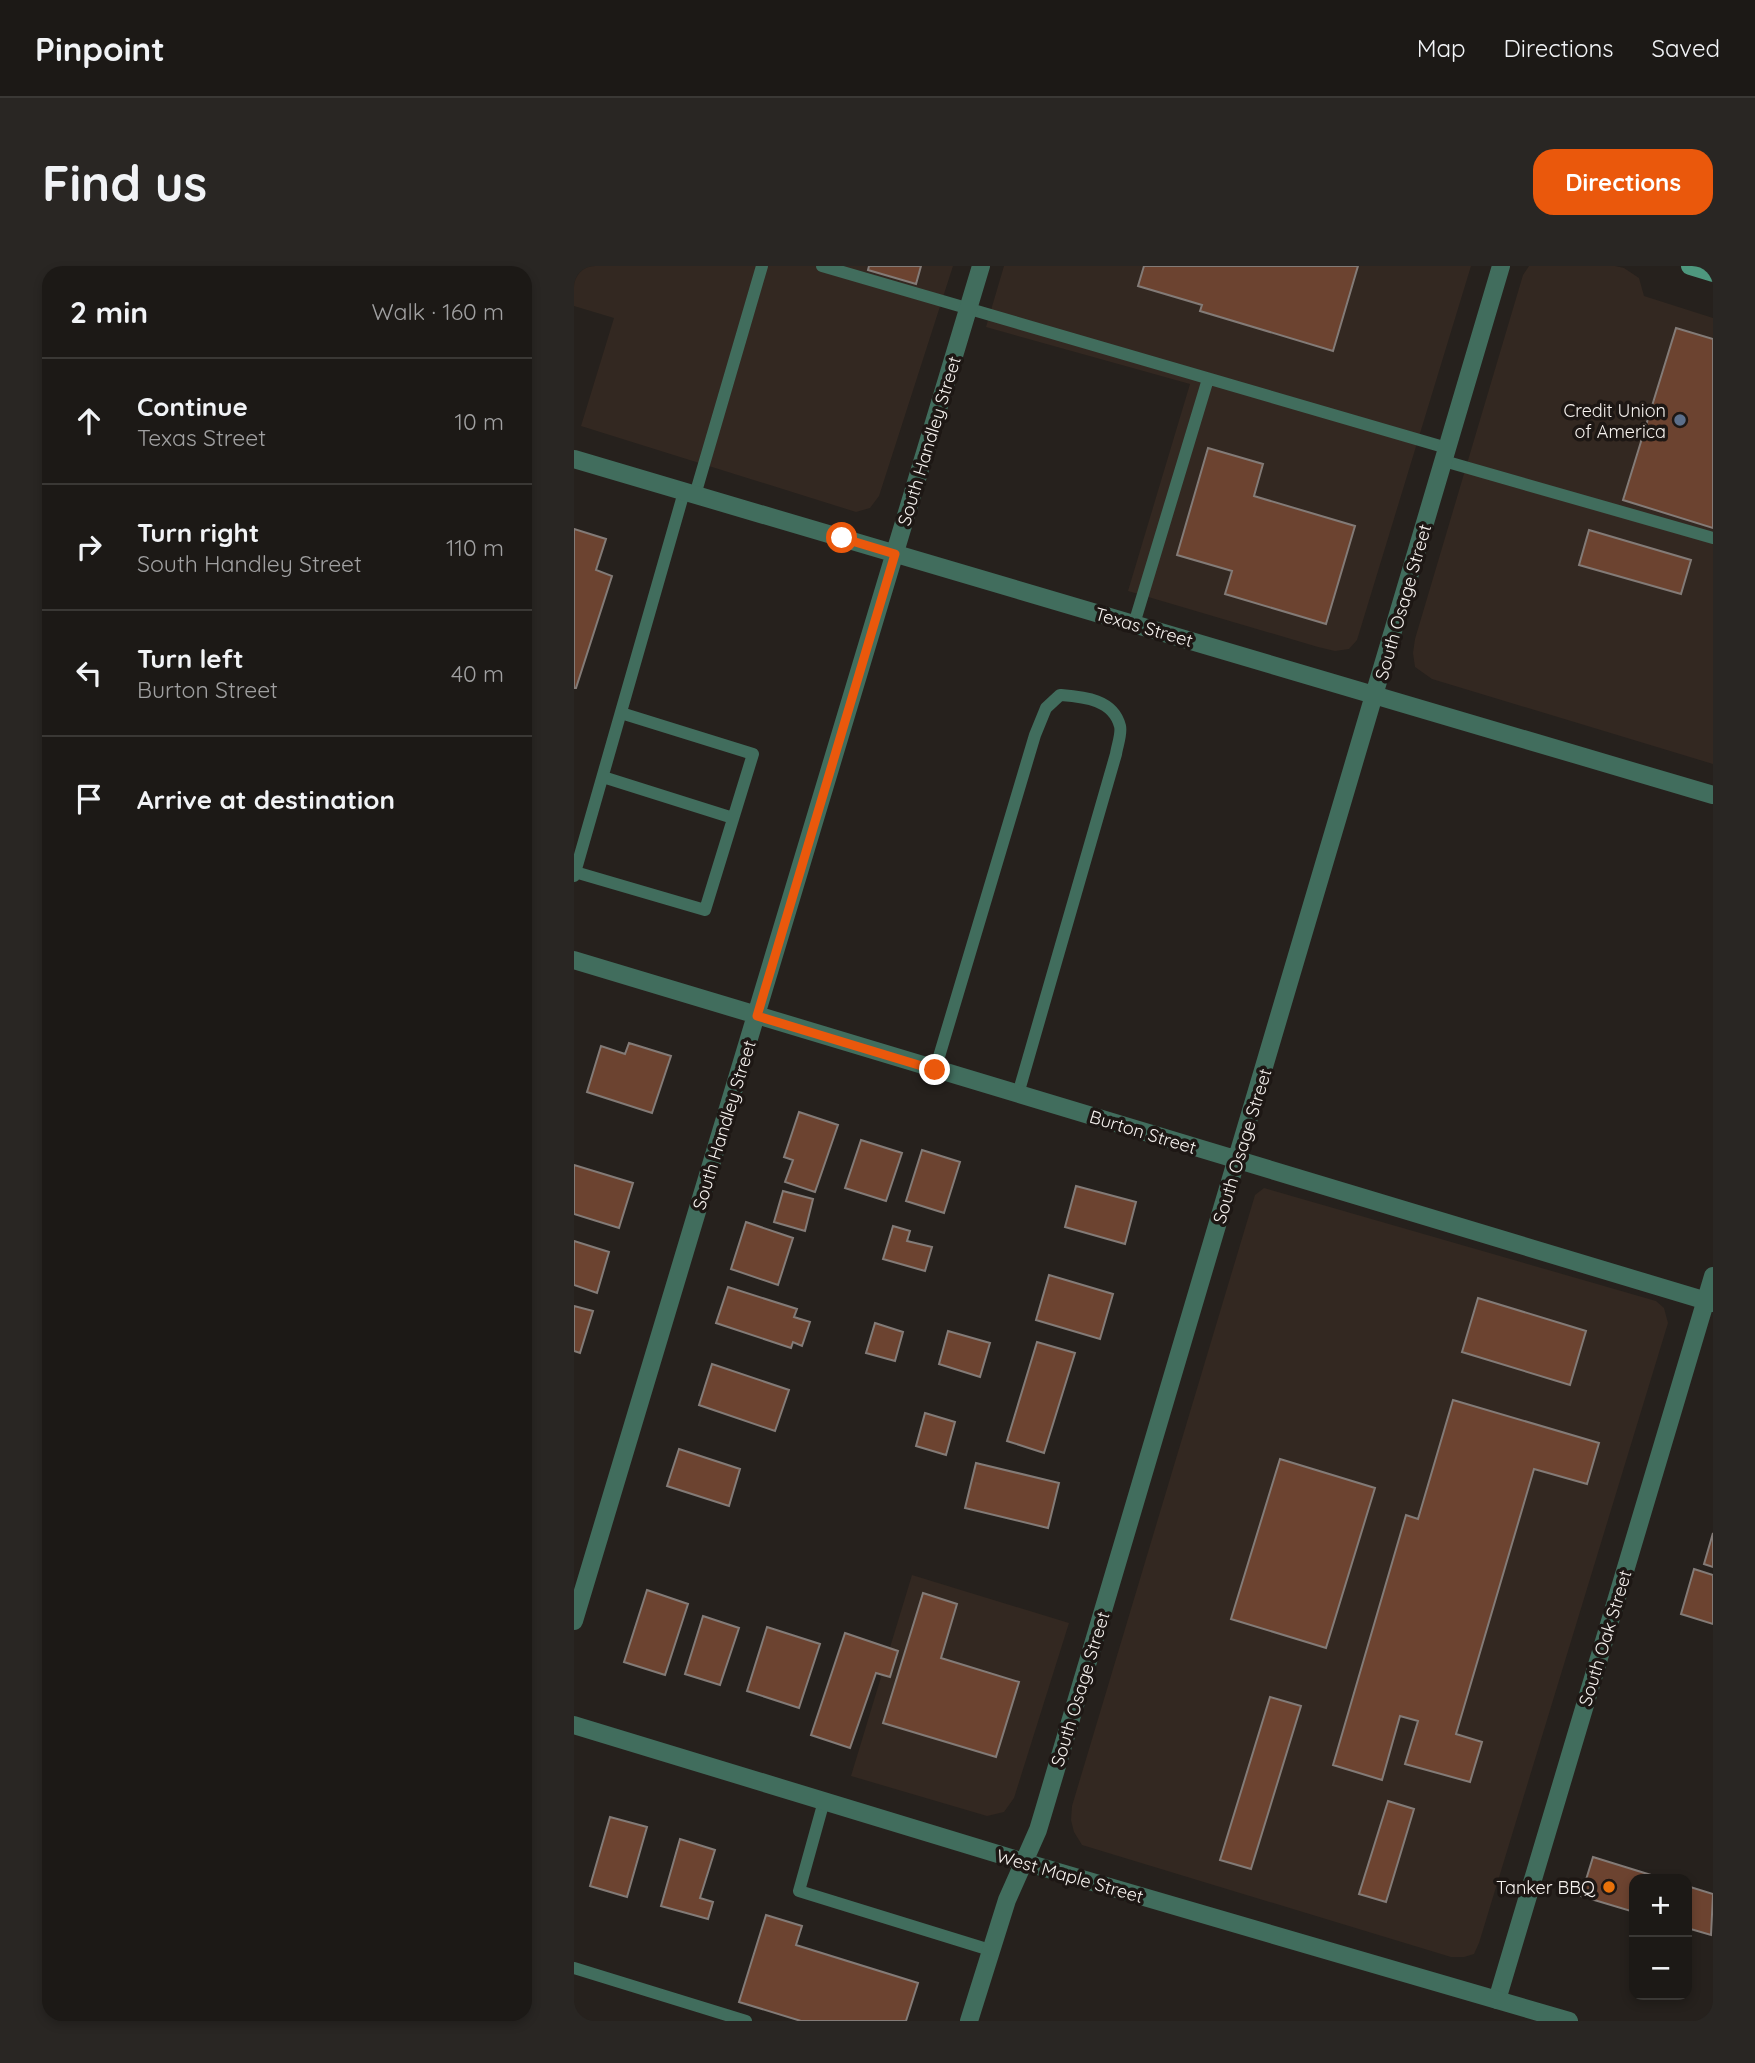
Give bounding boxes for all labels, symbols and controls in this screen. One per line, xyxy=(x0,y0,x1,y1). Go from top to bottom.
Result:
text: Pinpoint xyxy=(35,28,165,69)
text: Map xyxy=(1417,33,1466,63)
text: Directions xyxy=(1504,33,1614,63)
text: Saved xyxy=(1652,33,1720,63)
button: Directions xyxy=(1533,149,1713,215)
text: Find us xyxy=(42,152,207,213)
text: 2 min xyxy=(70,293,148,331)
text: Walk · 160 m xyxy=(372,297,504,326)
street label: South Handley Street xyxy=(892,353,966,529)
text: Continue xyxy=(137,390,248,423)
place label: Credit Union of America xyxy=(1563,399,1666,443)
icon: ahead xyxy=(70,402,108,440)
text: 10 m xyxy=(455,407,504,436)
marker: Credit Union of America xyxy=(1672,412,1688,428)
text: Texas Street xyxy=(137,423,266,452)
text: Turn right xyxy=(137,516,259,549)
street label: South Osage Street xyxy=(1370,521,1436,683)
route start xyxy=(826,522,857,553)
icon: right xyxy=(70,528,108,566)
text: 110 m xyxy=(446,533,504,562)
text: South Handley Street xyxy=(137,549,362,578)
street label: Texas Street xyxy=(1092,602,1196,652)
text: Turn left xyxy=(137,642,244,675)
icon: left xyxy=(70,654,108,692)
text: 40 m xyxy=(451,659,504,688)
text: Burton Street xyxy=(137,675,278,704)
icon: arrive xyxy=(70,780,108,818)
text: Arrive at destination xyxy=(137,783,395,816)
street label: South Handley Street xyxy=(687,1037,761,1213)
route end xyxy=(919,1054,950,1085)
street label: South Osage Street xyxy=(1207,1066,1277,1226)
street label: Burton Street xyxy=(1087,1105,1199,1159)
street label: South Oak Street xyxy=(1573,1567,1637,1709)
street label: South Osage Street xyxy=(1045,1609,1115,1769)
street label: West Maple Street xyxy=(994,1844,1146,1908)
map controls xyxy=(1629,1874,1692,2000)
button: + xyxy=(1629,1874,1692,1937)
place label: Tanker BBQ xyxy=(1496,1876,1596,1899)
marker: Tanker BBQ xyxy=(1601,1879,1617,1895)
button: − xyxy=(1629,1937,1692,2000)

